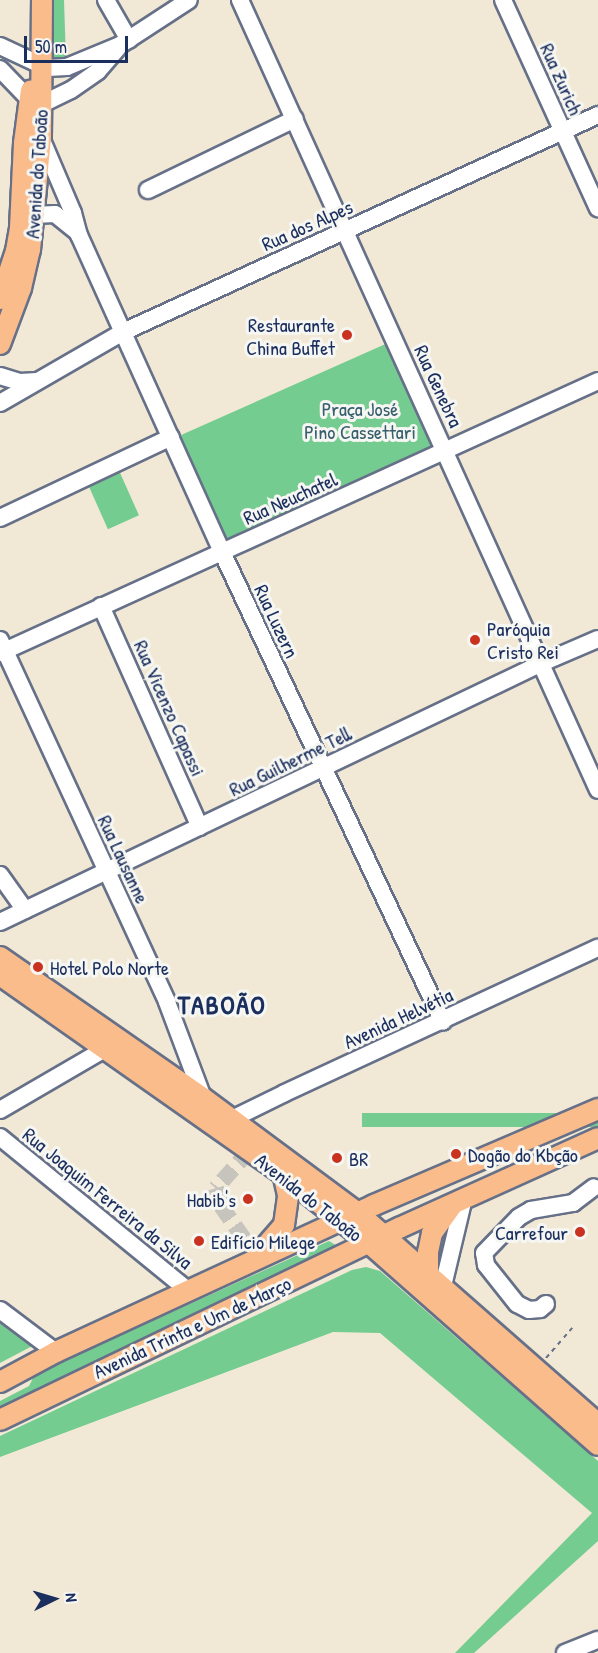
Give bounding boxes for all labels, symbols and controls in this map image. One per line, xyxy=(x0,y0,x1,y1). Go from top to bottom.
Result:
scale bar xyxy=(27,24,130,62)
text: 50 m xyxy=(35,34,67,59)
street label: Rua Zurich xyxy=(536,39,588,119)
street label: Avenida do Taboão xyxy=(20,109,52,239)
street label: Rua dos Alpes xyxy=(258,194,356,256)
place label: Restaurante China Buffet xyxy=(246,312,335,359)
marker: Restaurante China Buffet xyxy=(340,328,354,342)
street label: Rua Genebra xyxy=(410,341,468,431)
park label: Praça José Pino Cassettari xyxy=(304,396,416,443)
street label: Rua Neuchatel xyxy=(239,467,341,529)
street label: Rua Luzern xyxy=(250,580,304,662)
place label: Paróquia Cristo Rei xyxy=(487,616,559,663)
marker: Paróquia Cristo Rei xyxy=(468,633,482,647)
street label: Rua Vicenzo Capassi xyxy=(129,636,211,780)
street label: Rua Guilherme Tell xyxy=(225,721,355,801)
street label: Rua Lausanne xyxy=(93,811,155,907)
place label: Hotel Polo Norte xyxy=(50,955,169,979)
marker: Hotel Polo Norte xyxy=(31,960,45,974)
street label: Avenida Helvétia xyxy=(340,982,456,1054)
district label: TABOÃO xyxy=(178,989,266,1021)
street label: Rua Joaquim Ferreira da Silva xyxy=(18,1122,198,1274)
place label: Dogão do Kbção xyxy=(468,1142,578,1166)
place label: BR xyxy=(349,1146,368,1170)
marker: Dogão do Kbção xyxy=(449,1147,463,1161)
street label: Avenida do Taboão xyxy=(251,1148,367,1246)
marker: BR xyxy=(330,1151,344,1165)
place label: Habib's xyxy=(187,1187,236,1211)
marker: Habib's xyxy=(241,1192,255,1206)
place label: Carrefour xyxy=(495,1220,568,1244)
marker: Carrefour xyxy=(573,1225,587,1239)
place label: Edifício Milege xyxy=(211,1229,315,1253)
marker: Edifício Milege xyxy=(192,1234,206,1248)
street label: Avenida Trinta e Um de Março xyxy=(90,1271,294,1383)
north arrow xyxy=(24,1569,84,1629)
text: N xyxy=(61,1592,83,1603)

